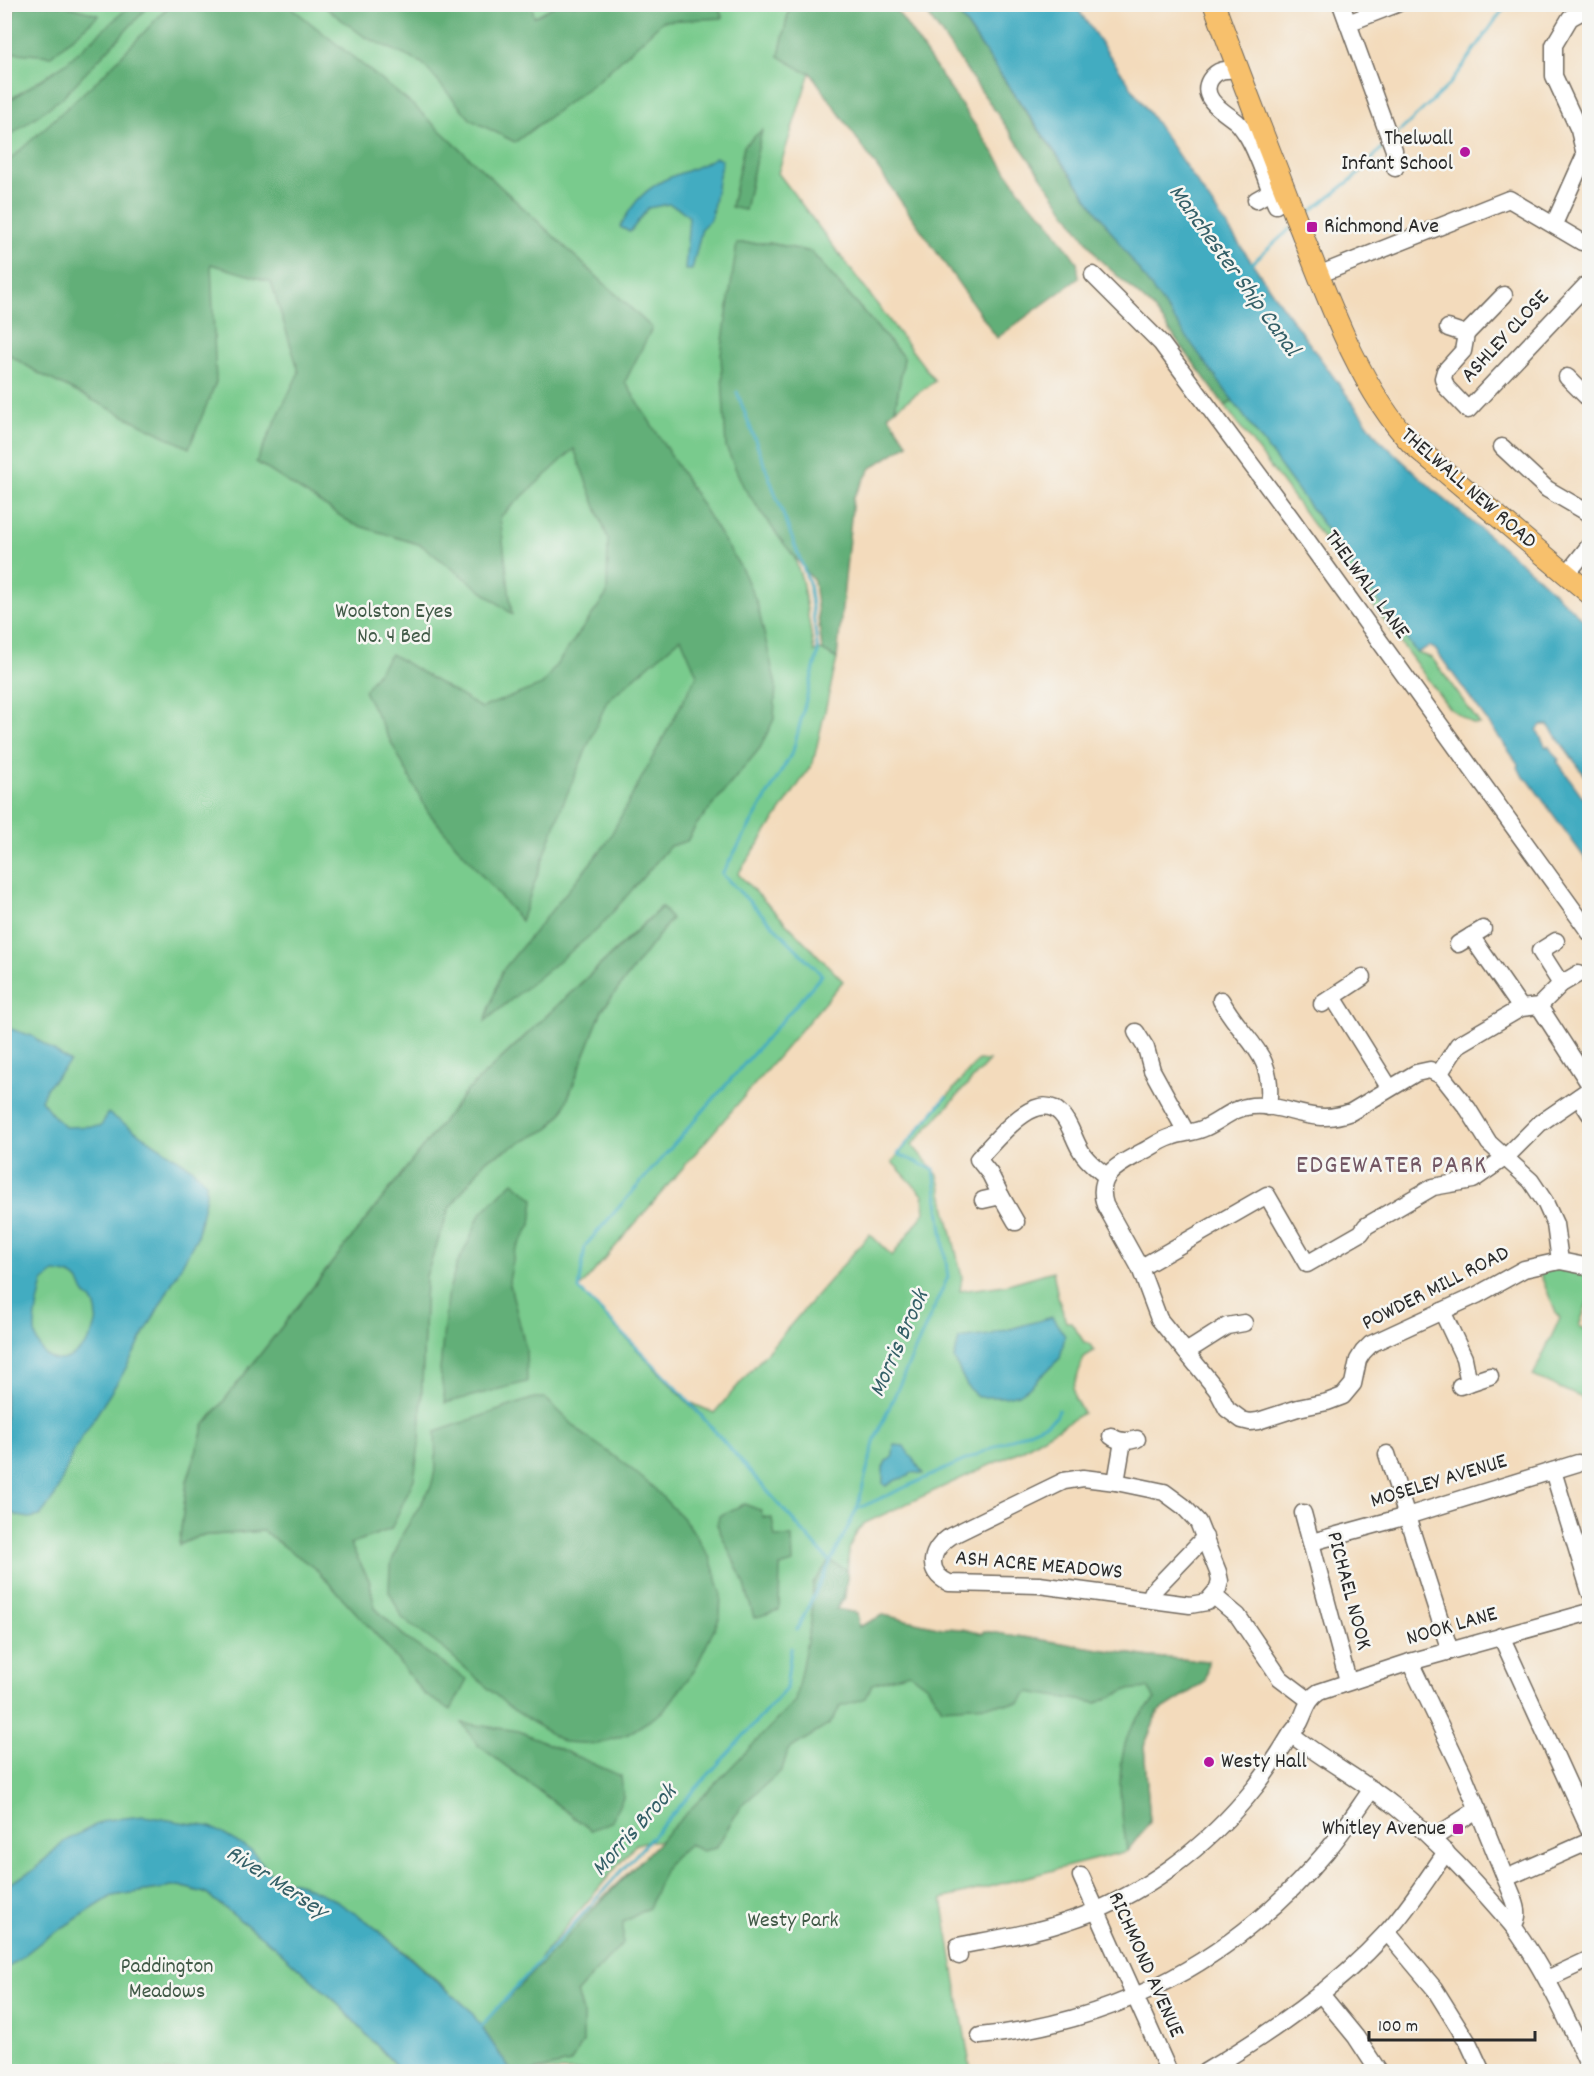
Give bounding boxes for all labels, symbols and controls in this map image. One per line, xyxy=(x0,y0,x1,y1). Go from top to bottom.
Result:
place label: Thelwall Infant School xyxy=(1341,124,1453,180)
marker: Thelwall Infant School xyxy=(1458,145,1472,159)
water label: Manchester Ship Canal xyxy=(1159,178,1308,366)
place label: Richmond Ave xyxy=(1324,212,1439,243)
marker: Richmond Ave xyxy=(1305,220,1319,234)
street label: ASHLEY CLOSE xyxy=(1455,284,1557,390)
street label: THELWALL NEW ROAD xyxy=(1393,421,1543,557)
street label: THELWALL LANE xyxy=(1316,524,1416,646)
park label: Woolston Eyes No. 4 Bed xyxy=(335,597,453,653)
district label: EDGEWATER PARK xyxy=(1296,1148,1488,1185)
street label: POWDER MILL ROAD xyxy=(1357,1238,1515,1340)
water label: Morris Brook xyxy=(861,1283,940,1403)
street label: MOSELEY AVENUE xyxy=(1367,1447,1511,1517)
street label: PICHAEL NOOK xyxy=(1317,1528,1379,1654)
street label: ASH ACRE MEADOWS xyxy=(954,1543,1124,1589)
street label: NOOK LANE xyxy=(1403,1599,1501,1655)
place label: Westy Hall xyxy=(1221,1747,1307,1778)
marker: Westy Hall xyxy=(1202,1755,1216,1769)
water label: Morris Brook xyxy=(584,1776,687,1885)
place label: Whitley Avenue xyxy=(1322,1814,1446,1845)
marker: Whitley Avenue xyxy=(1451,1822,1465,1836)
water label: River Mersey xyxy=(219,1837,336,1930)
street label: RICHMOND AVENUE xyxy=(1099,1887,1191,2043)
park label: Westy Park xyxy=(747,1906,839,1937)
park label: Paddington Meadows xyxy=(121,1952,213,2008)
scale bar xyxy=(1369,2004,1536,2042)
text: 100 m xyxy=(1378,2015,1418,2040)

